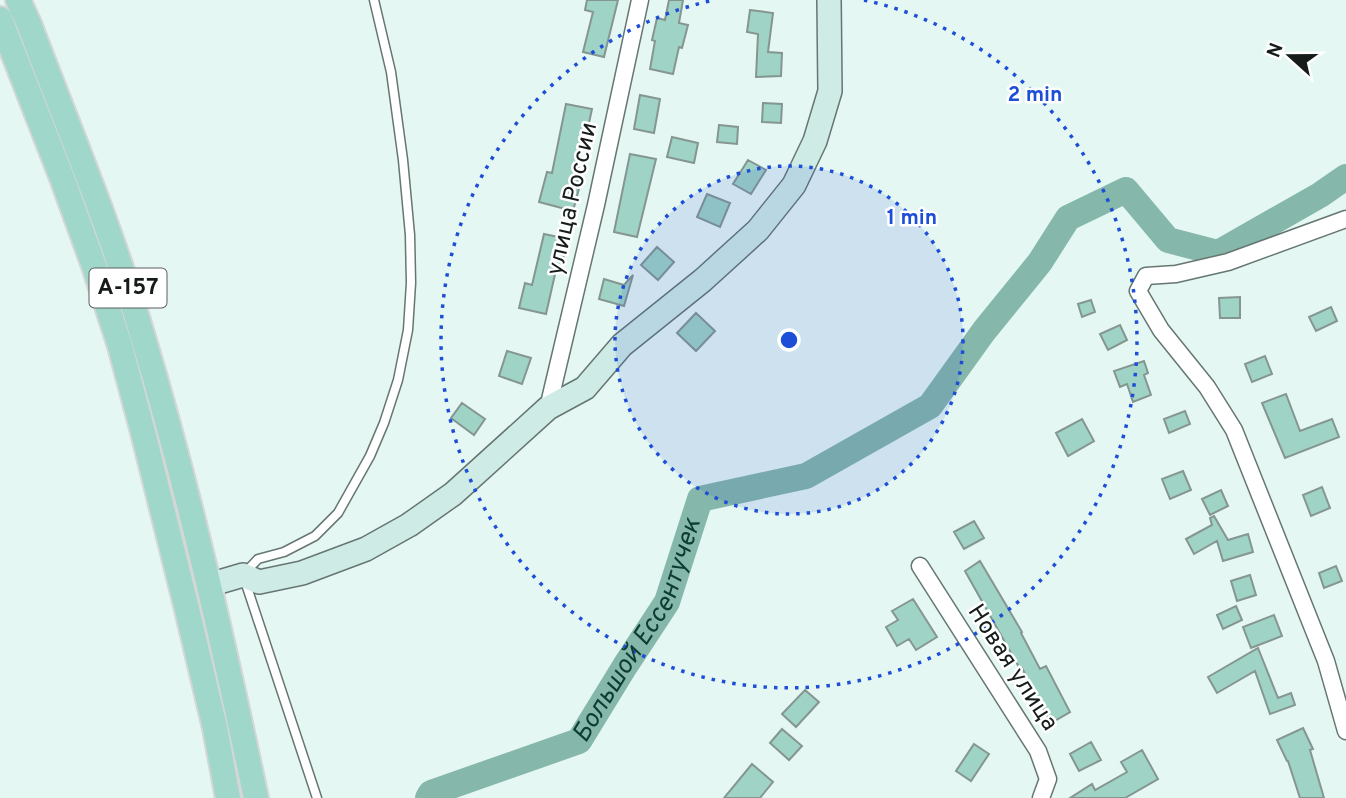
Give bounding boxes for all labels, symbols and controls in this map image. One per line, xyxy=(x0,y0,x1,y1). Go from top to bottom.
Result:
north arrow xyxy=(1255,21,1325,91)
text: N xyxy=(1262,40,1290,61)
text: 2 min xyxy=(1008,82,1062,109)
street label: улица России xyxy=(541,120,605,278)
text: 1 min xyxy=(887,205,937,232)
road number: А-157 xyxy=(90,268,166,308)
centre of rings xyxy=(777,328,801,352)
water label: Большой Ессентучек xyxy=(565,513,710,749)
street label: Новая улица xyxy=(960,599,1064,737)

